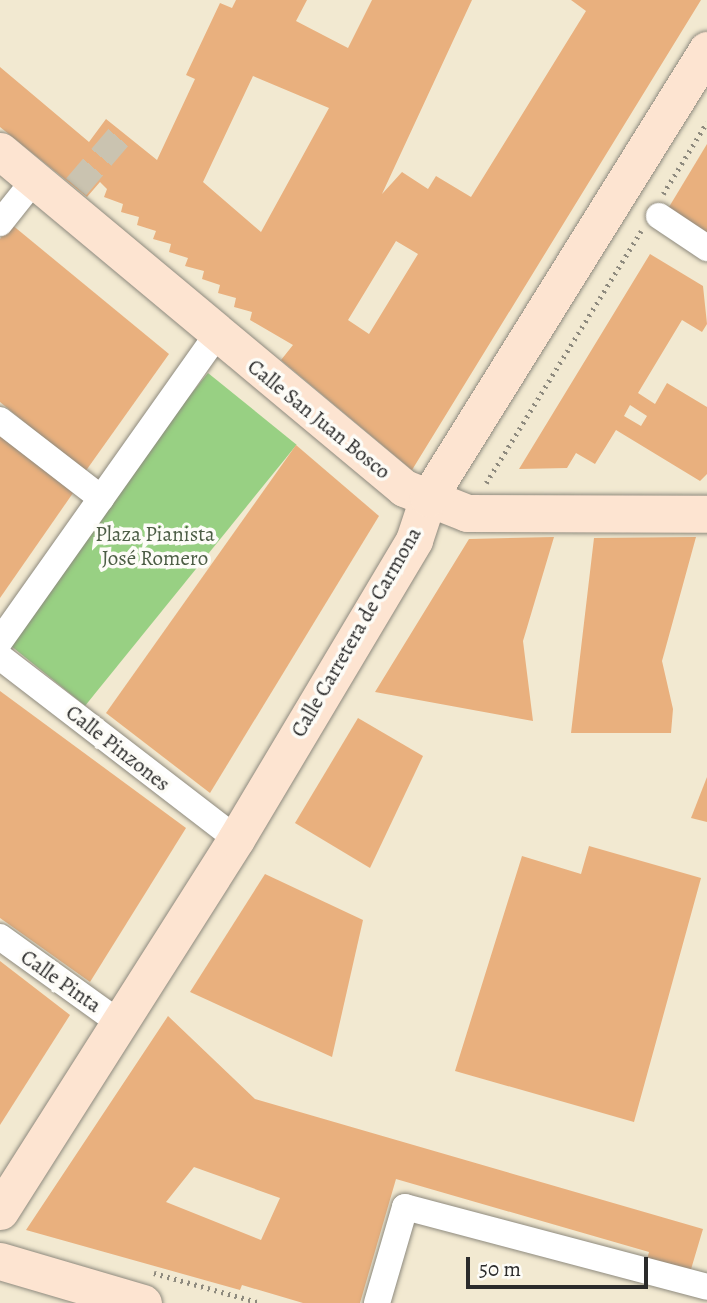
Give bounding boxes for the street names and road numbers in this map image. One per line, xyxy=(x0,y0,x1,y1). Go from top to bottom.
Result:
street label: Calle San Juan Bosco xyxy=(243,354,395,484)
street label: Calle Carretera de Carmona xyxy=(286,523,426,741)
street label: Calle Pinzones xyxy=(61,700,175,796)
street label: Calle Pinta xyxy=(16,944,106,1018)

